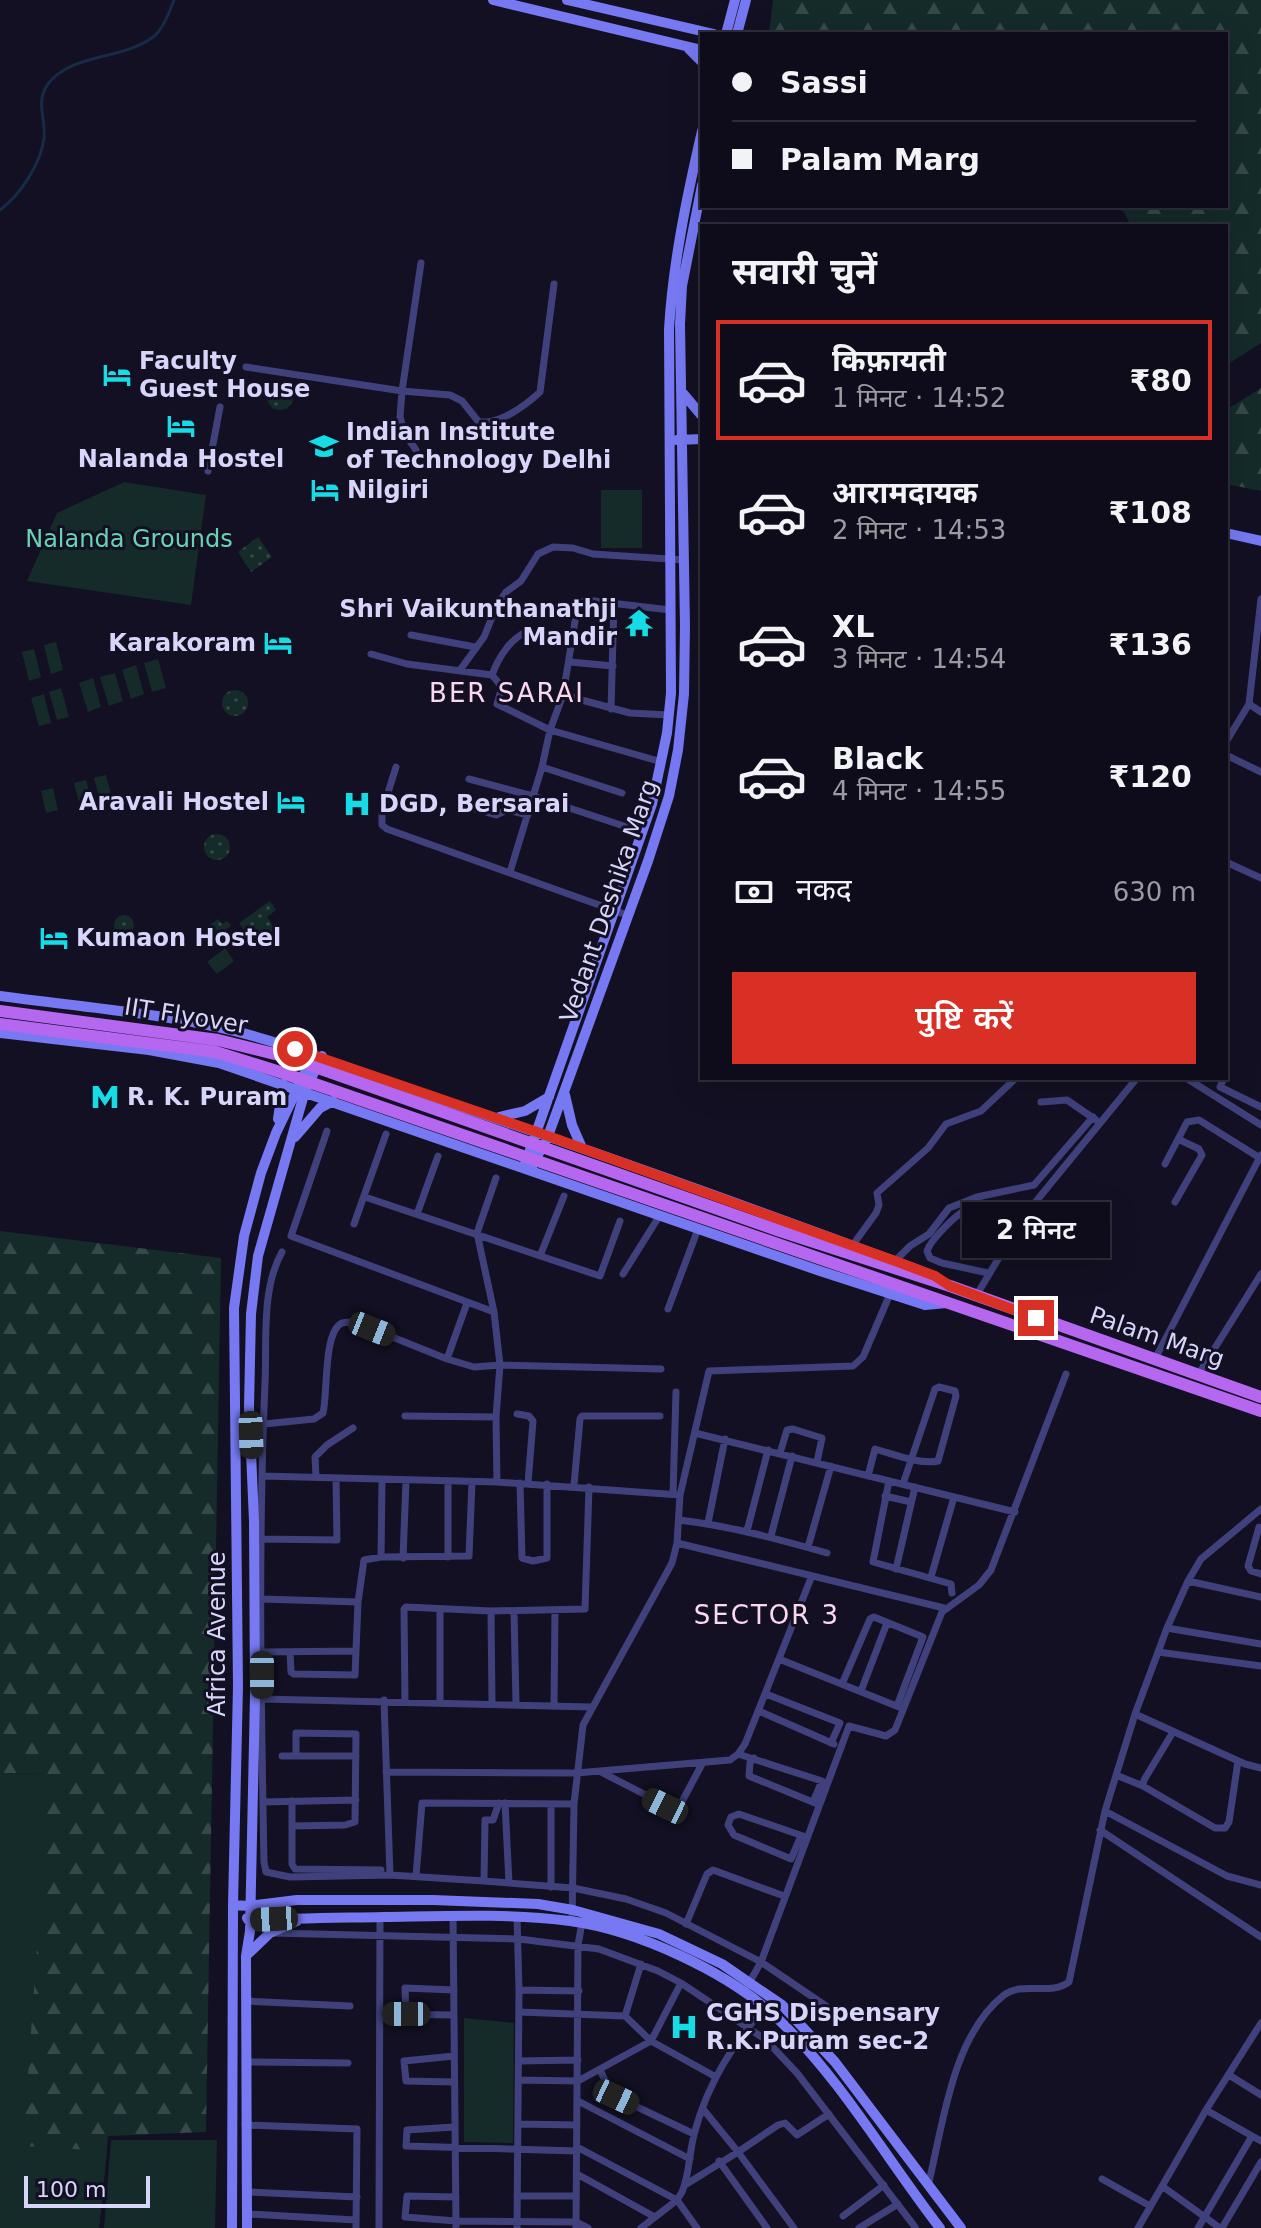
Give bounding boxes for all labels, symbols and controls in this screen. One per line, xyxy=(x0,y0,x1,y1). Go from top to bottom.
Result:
text: Sassi xyxy=(780,65,868,100)
text: Palam Marg xyxy=(780,142,980,177)
text: सवारी चुनें xyxy=(732,251,877,292)
text: किफ़ायती xyxy=(832,343,946,378)
icon: car xyxy=(736,344,808,416)
place label: Faculty Guest House xyxy=(139,347,310,403)
hotel icon: Faculty Guest House xyxy=(102,360,132,390)
text: ₹80 xyxy=(1129,363,1192,398)
text: 1 मिनट · 14:52 xyxy=(832,383,1006,413)
hotel icon: Nalanda Hostel xyxy=(166,411,196,441)
place label: Indian Institute of Technology Delhi xyxy=(346,418,611,474)
school or university icon: Indian Institute of Technology Delhi xyxy=(309,431,339,461)
place label: Nalanda Hostel xyxy=(78,445,284,473)
hotel icon: Nilgiri xyxy=(310,475,340,505)
text: आरामदायक xyxy=(832,475,978,510)
place label: Nilgiri xyxy=(347,476,429,504)
icon: car xyxy=(736,476,808,548)
text: ₹108 xyxy=(1109,495,1192,530)
text: 2 मिनट · 14:53 xyxy=(832,515,1006,545)
park label: Nalanda Grounds xyxy=(25,525,233,553)
place label: Shri Vaikunthanathji Mandir xyxy=(339,595,617,651)
temple icon: Shri Vaikunthanathji Mandir xyxy=(624,608,654,638)
icon: car xyxy=(736,608,808,680)
text: XL xyxy=(832,609,874,644)
text: ₹136 xyxy=(1109,627,1192,662)
hotel icon: Karakoram xyxy=(263,628,293,658)
place label: Karakoram xyxy=(108,629,256,657)
text: 3 मिनट · 14:54 xyxy=(832,644,1006,674)
district label: BER SARAI xyxy=(429,678,585,708)
icon: car xyxy=(736,740,808,812)
text: Black xyxy=(832,741,923,776)
text: ₹120 xyxy=(1109,759,1192,794)
street label: Vedant Deshika Marg xyxy=(554,776,664,1026)
text: 4 मिनट · 14:55 xyxy=(832,776,1006,806)
hotel icon: Aravali Hostel xyxy=(276,787,306,817)
place label: Aravali Hostel xyxy=(79,788,269,816)
hospital icon: DGD, Bersarai xyxy=(342,789,372,819)
place label: DGD, Bersarai xyxy=(379,790,569,818)
icon: cash xyxy=(732,870,776,914)
text: नकद xyxy=(796,872,852,907)
text: 630 m xyxy=(1113,877,1196,907)
hotel icon: Kumaon Hostel xyxy=(39,923,69,953)
place label: Kumaon Hostel xyxy=(76,924,281,952)
button: पुष्टि करें xyxy=(732,972,1196,1064)
street label: IIT Flyover xyxy=(122,992,250,1040)
route start xyxy=(277,1031,313,1067)
metro station icon: R. K. Puram xyxy=(90,1082,120,1112)
place label: R. K. Puram xyxy=(127,1083,287,1111)
callout: 2 मिनट xyxy=(962,1202,1110,1258)
text: 2 मिनट xyxy=(996,1215,1076,1245)
route end xyxy=(1018,1300,1054,1336)
street label: Palam Marg xyxy=(1086,1301,1228,1373)
car xyxy=(345,1309,399,1349)
car xyxy=(238,1411,264,1459)
street label: Africa Avenue xyxy=(203,1551,231,1717)
district label: SECTOR 3 xyxy=(694,1600,840,1630)
car xyxy=(250,1651,274,1699)
car xyxy=(638,1785,692,1827)
car xyxy=(249,1906,299,1932)
place label: CGHS Dispensary R.K.Puram sec-2 xyxy=(706,1999,940,2055)
car xyxy=(382,2002,430,2026)
hospital icon: CGHS Dispensary R.K.Puram sec-2 xyxy=(669,2012,699,2042)
car xyxy=(589,2076,643,2118)
scale bar xyxy=(24,2172,150,2208)
text: 100 m xyxy=(36,2177,106,2202)

